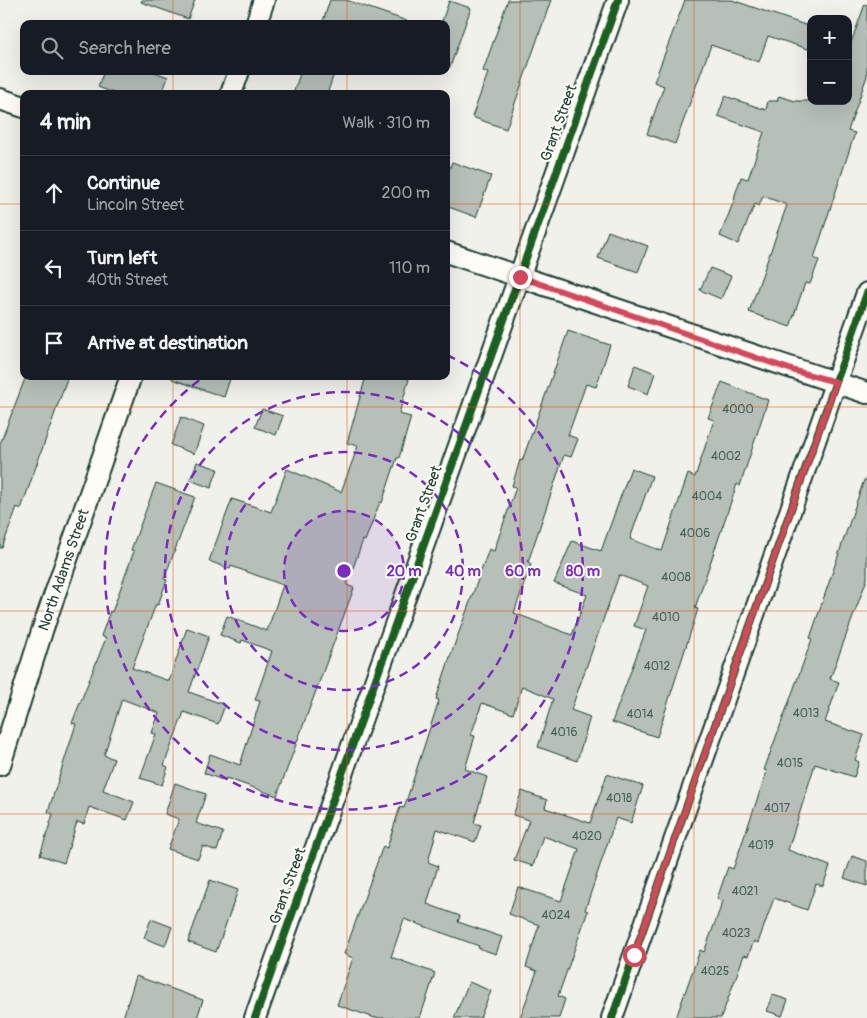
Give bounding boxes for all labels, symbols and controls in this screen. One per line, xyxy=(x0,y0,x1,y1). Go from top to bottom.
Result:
map controls xyxy=(807,15,852,105)
button: + xyxy=(807,15,852,60)
search box xyxy=(20,20,450,75)
icon: search xyxy=(38,34,66,62)
text: Search here xyxy=(78,36,171,60)
button: − xyxy=(807,60,852,105)
street label: Grant Street xyxy=(536,81,582,164)
text: 4 min xyxy=(40,109,91,136)
text: Walk · 310 m xyxy=(343,113,430,133)
text: Continue xyxy=(87,171,160,195)
icon: ahead xyxy=(40,179,68,207)
text: 200 m xyxy=(382,183,430,203)
text: Lincoln Street xyxy=(87,195,184,215)
text: Turn left xyxy=(87,246,157,270)
icon: left xyxy=(40,254,68,282)
text: 110 m xyxy=(389,258,430,278)
route end xyxy=(509,266,532,289)
text: 40th Street xyxy=(87,270,168,290)
icon: arrive xyxy=(40,329,68,357)
text: Arrive at destination xyxy=(87,331,248,355)
house number: 4000 xyxy=(722,402,754,417)
house number: 4002 xyxy=(711,449,741,464)
street label: Grant Street xyxy=(401,462,447,545)
house number: 4004 xyxy=(692,489,722,504)
street label: North Adams Street xyxy=(34,506,94,633)
house number: 4006 xyxy=(680,526,710,541)
centre of rings xyxy=(335,562,353,580)
text: 20 m xyxy=(386,562,422,581)
text: 40 m xyxy=(445,562,481,581)
text: 60 m xyxy=(505,562,541,581)
text: 80 m xyxy=(566,562,600,581)
house number: 4008 xyxy=(661,570,691,585)
house number: 4010 xyxy=(652,610,680,625)
house number: 4012 xyxy=(644,659,671,674)
house number: 4013 xyxy=(793,706,820,721)
house number: 4014 xyxy=(627,707,653,722)
house number: 4016 xyxy=(551,725,577,740)
house number: 4015 xyxy=(777,756,803,771)
house number: 4018 xyxy=(606,791,632,806)
house number: 4017 xyxy=(764,801,791,816)
house number: 4020 xyxy=(572,829,602,844)
house number: 4019 xyxy=(748,838,774,853)
street label: Grant Street xyxy=(265,844,311,927)
house number: 4021 xyxy=(732,884,758,899)
house number: 4024 xyxy=(542,908,570,923)
house number: 4023 xyxy=(722,926,750,941)
route start xyxy=(623,944,646,967)
house number: 4025 xyxy=(701,964,729,979)

